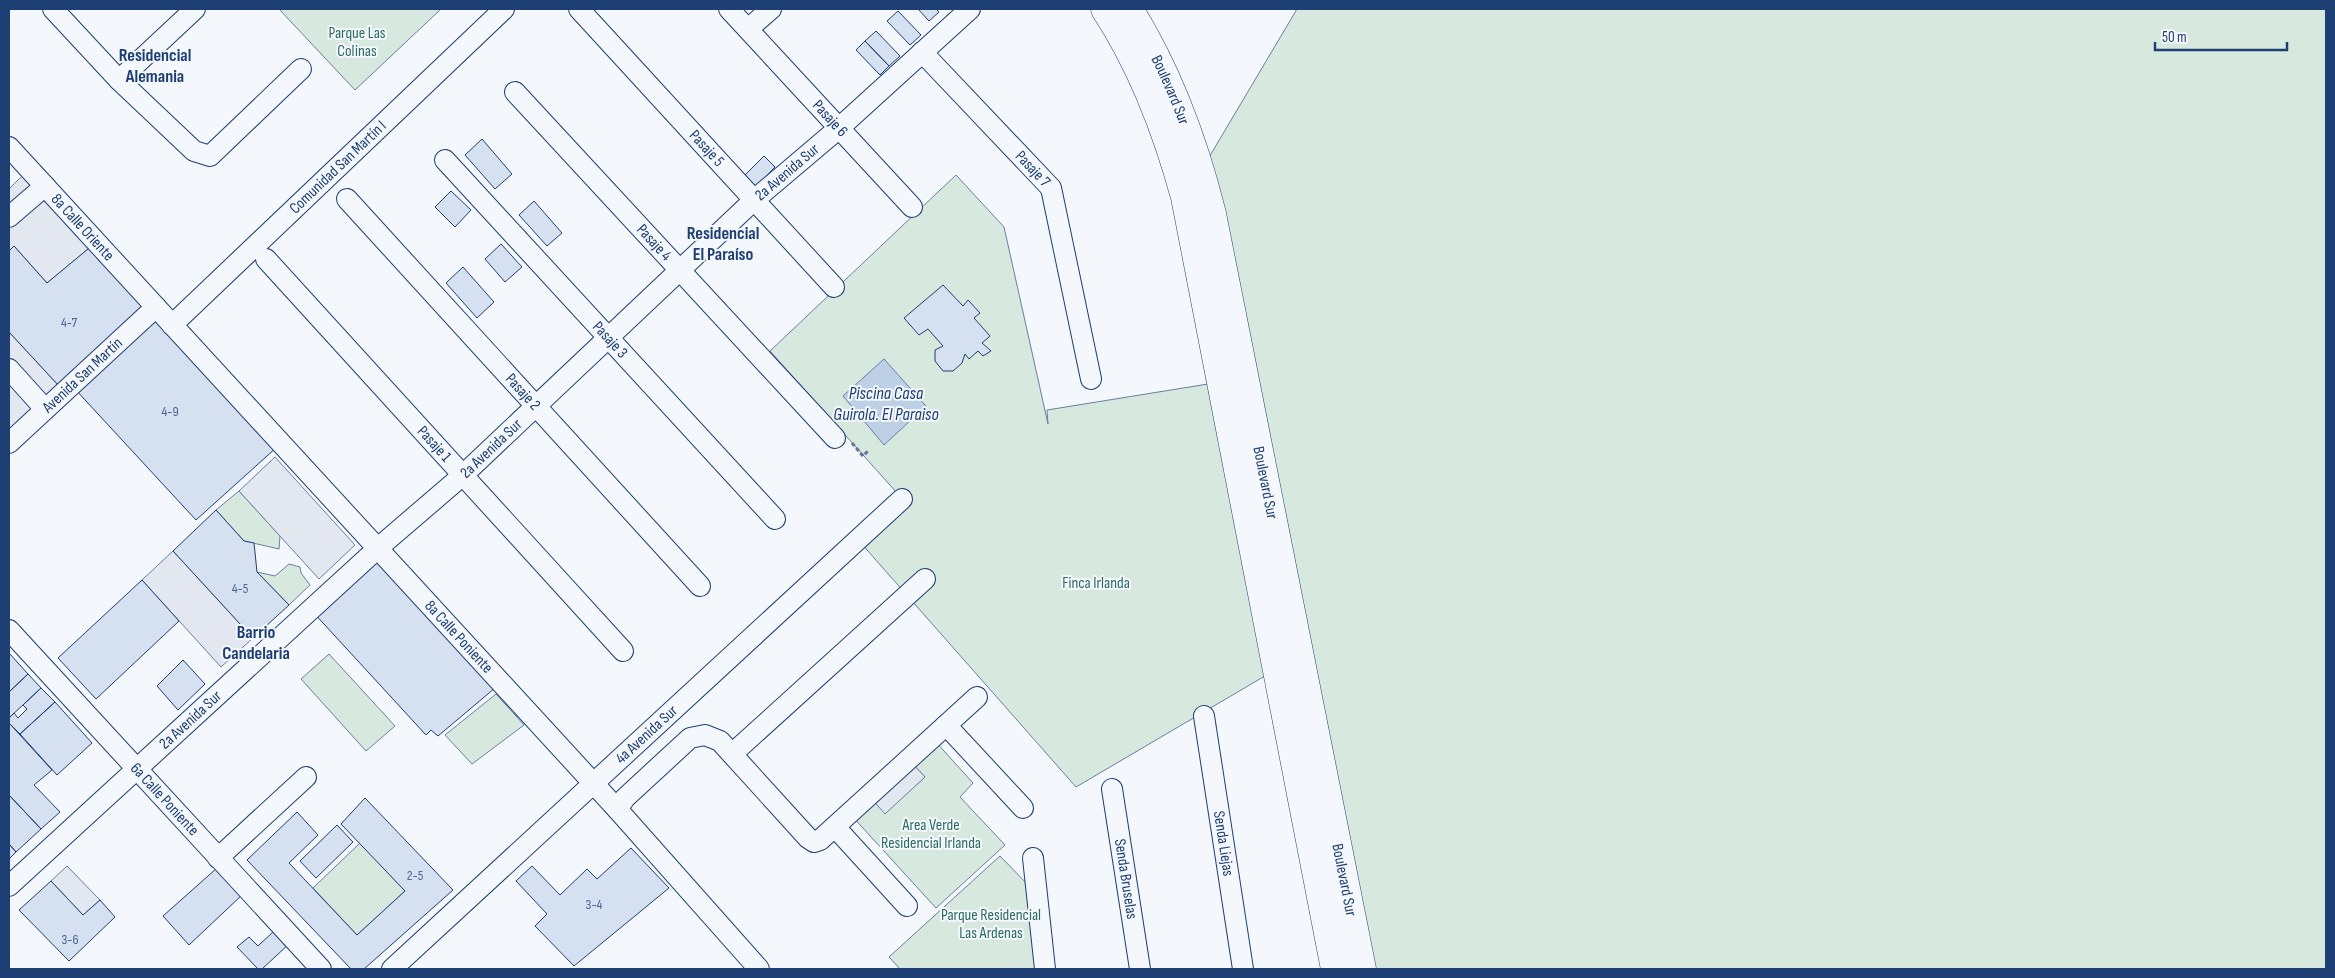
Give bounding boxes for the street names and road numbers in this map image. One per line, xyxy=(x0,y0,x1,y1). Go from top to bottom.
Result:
street label: Boulevard Sur xyxy=(1147,52,1194,128)
street label: Pasaje 6 xyxy=(808,96,852,141)
street label: Comunidad San Martín I xyxy=(285,117,390,218)
street label: Pasaje 5 xyxy=(685,126,728,170)
street label: 2a Avenida Sur xyxy=(751,140,823,205)
street label: Pasaje 7 xyxy=(1011,147,1055,191)
street label: 8a Calle Oriente xyxy=(47,190,118,265)
street label: Pasaje 4 xyxy=(633,220,676,265)
street label: Pasaje 3 xyxy=(589,317,632,362)
street label: Avenida San Martín xyxy=(38,333,126,417)
street label: Pasaje 2 xyxy=(501,370,544,414)
street label: 2a Avenida Sur xyxy=(456,415,526,482)
street label: Pasaje 1 xyxy=(413,422,456,466)
street label: Boulevard Sur xyxy=(1249,445,1282,521)
street label: 8a Calle Poniente xyxy=(421,596,497,677)
street label: 2a Avenida Sur xyxy=(155,686,226,753)
street label: 4a Avenida Sur xyxy=(611,701,682,768)
street label: 6a Calle Poniente xyxy=(127,759,203,840)
street label: Senda Liejas xyxy=(1209,810,1238,878)
street label: Senda Bruselas xyxy=(1110,837,1142,921)
street label: Boulevard Sur xyxy=(1328,842,1361,918)

